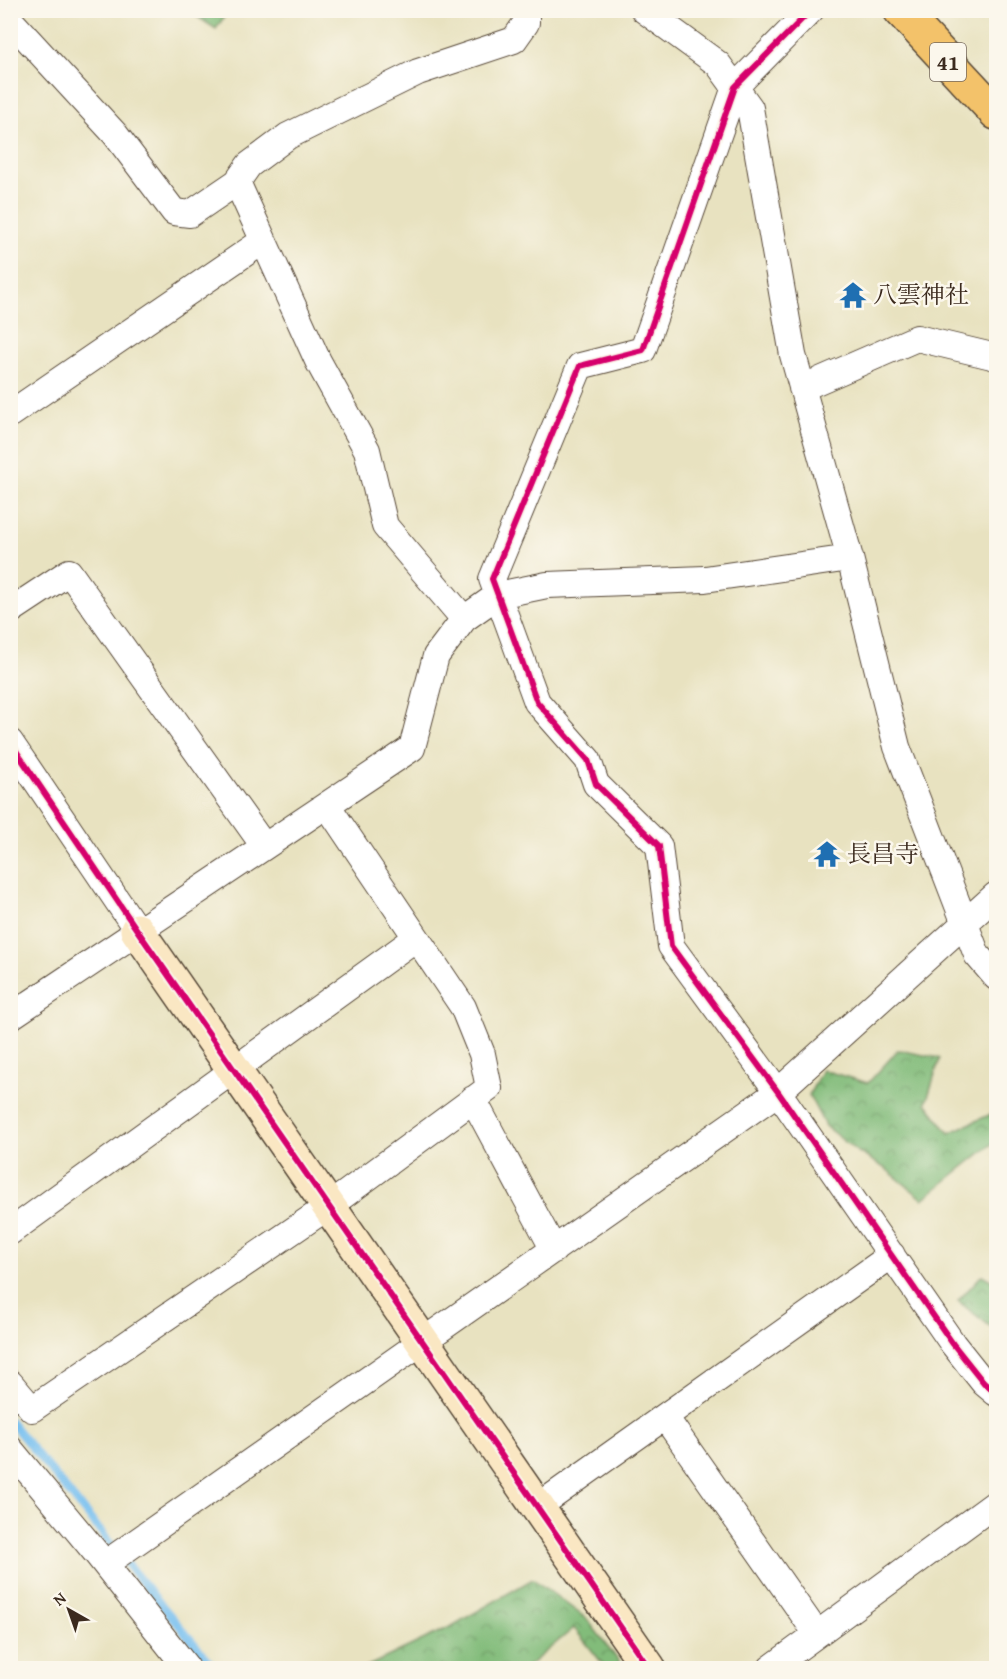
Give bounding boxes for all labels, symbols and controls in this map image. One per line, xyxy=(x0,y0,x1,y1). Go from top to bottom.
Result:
road number: 41 xyxy=(930,43,966,81)
place label: 八雲神社 xyxy=(873,277,969,312)
temple icon: 八雲神社 xyxy=(838,280,868,310)
place label: 長昌寺 xyxy=(847,836,919,871)
temple icon: 長昌寺 xyxy=(812,839,842,869)
north arrow xyxy=(39,1580,99,1640)
text: N xyxy=(48,1586,71,1611)

